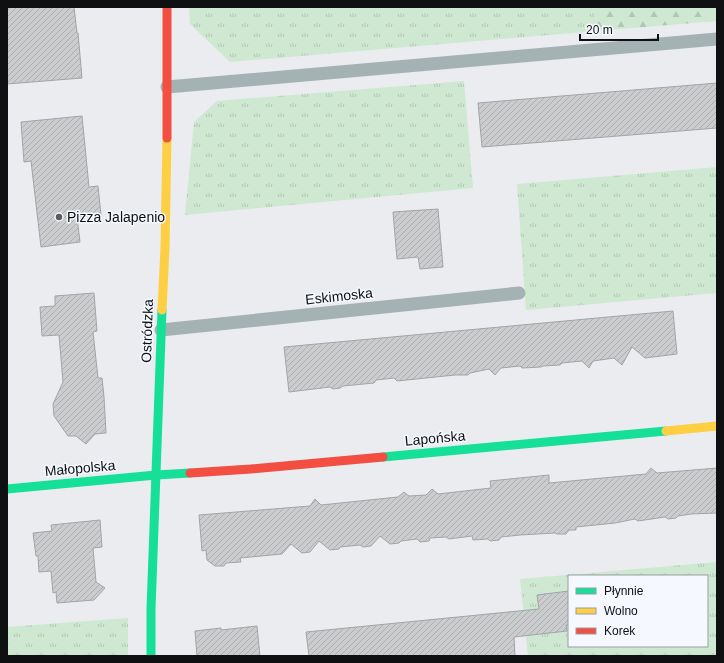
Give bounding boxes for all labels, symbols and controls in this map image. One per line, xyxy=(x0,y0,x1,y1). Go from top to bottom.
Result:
scale bar xyxy=(580,16,658,42)
text: 20 m xyxy=(586,23,613,37)
place label: Pizza Jalapenio xyxy=(67,209,165,225)
marker: Pizza Jalapenio xyxy=(54,212,64,222)
street label: Eskimoska xyxy=(305,284,374,307)
street label: Ostródzka xyxy=(138,299,156,363)
street label: Lapońska xyxy=(404,427,466,449)
street label: Małopolska xyxy=(44,457,116,479)
legend xyxy=(568,575,708,647)
text: Płynnie xyxy=(604,584,644,598)
text: Wolno xyxy=(604,604,638,618)
text: Korek xyxy=(604,624,636,638)

